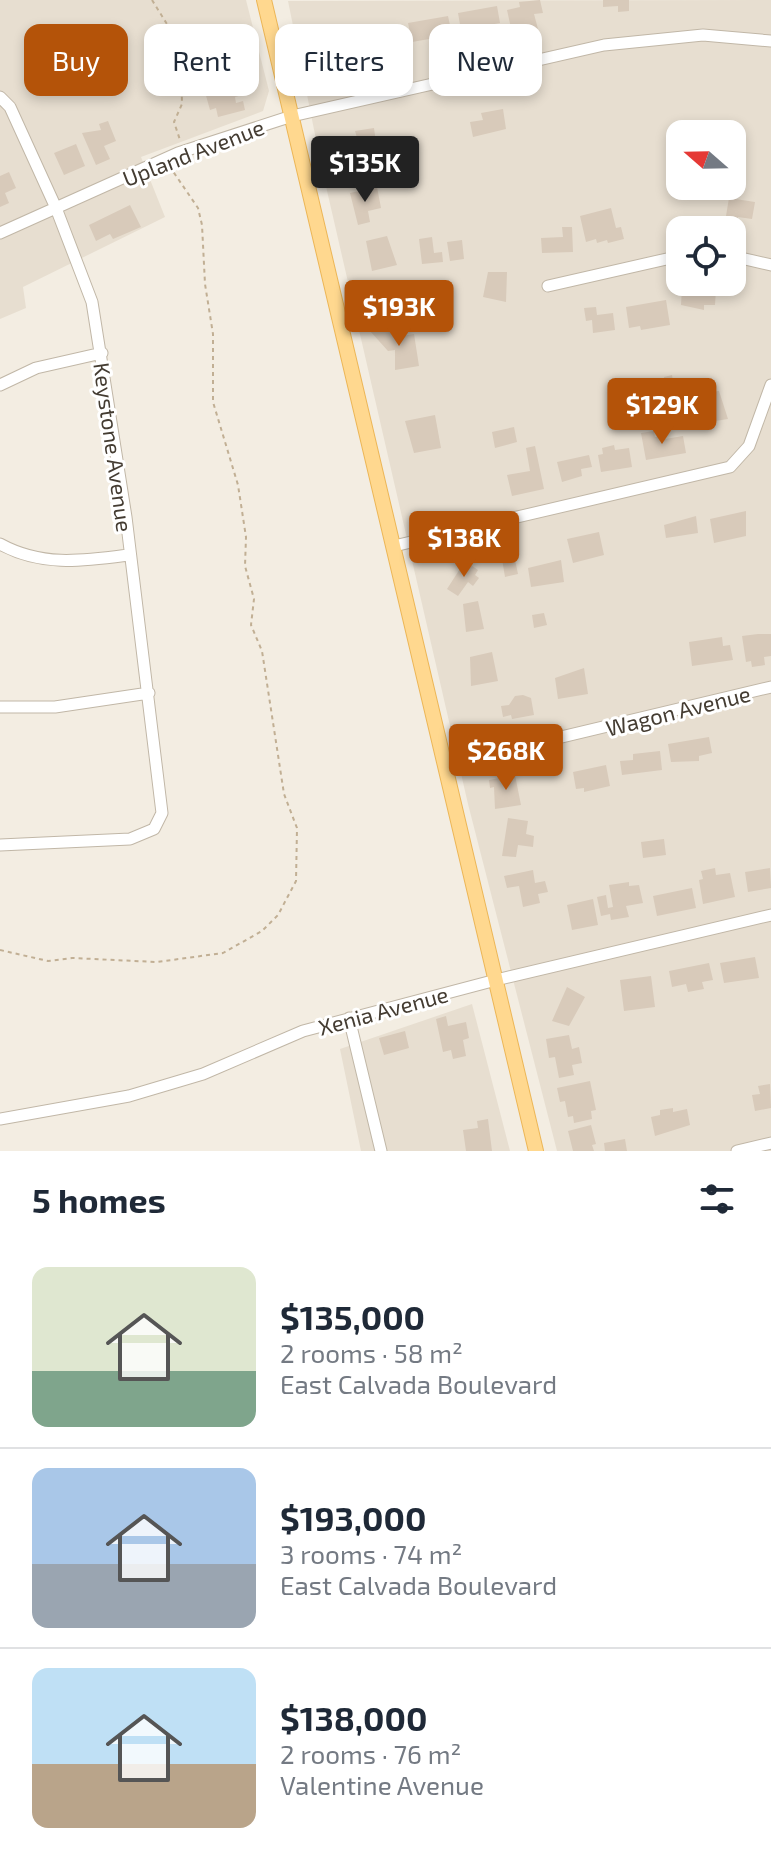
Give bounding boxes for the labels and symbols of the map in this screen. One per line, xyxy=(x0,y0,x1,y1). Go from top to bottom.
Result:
street label: Upland Avenue xyxy=(119,113,267,191)
north arrow xyxy=(666,120,746,200)
pin: $135K xyxy=(309,136,421,204)
pin: $193K xyxy=(343,280,455,348)
street label: Keystone Avenue xyxy=(89,361,139,533)
pin: $129K xyxy=(606,378,718,446)
pin: $138K xyxy=(408,511,520,579)
street label: Wagon Avenue xyxy=(603,679,753,741)
pin: $268K xyxy=(450,724,562,792)
street label: Xenia Avenue xyxy=(315,980,451,1040)

